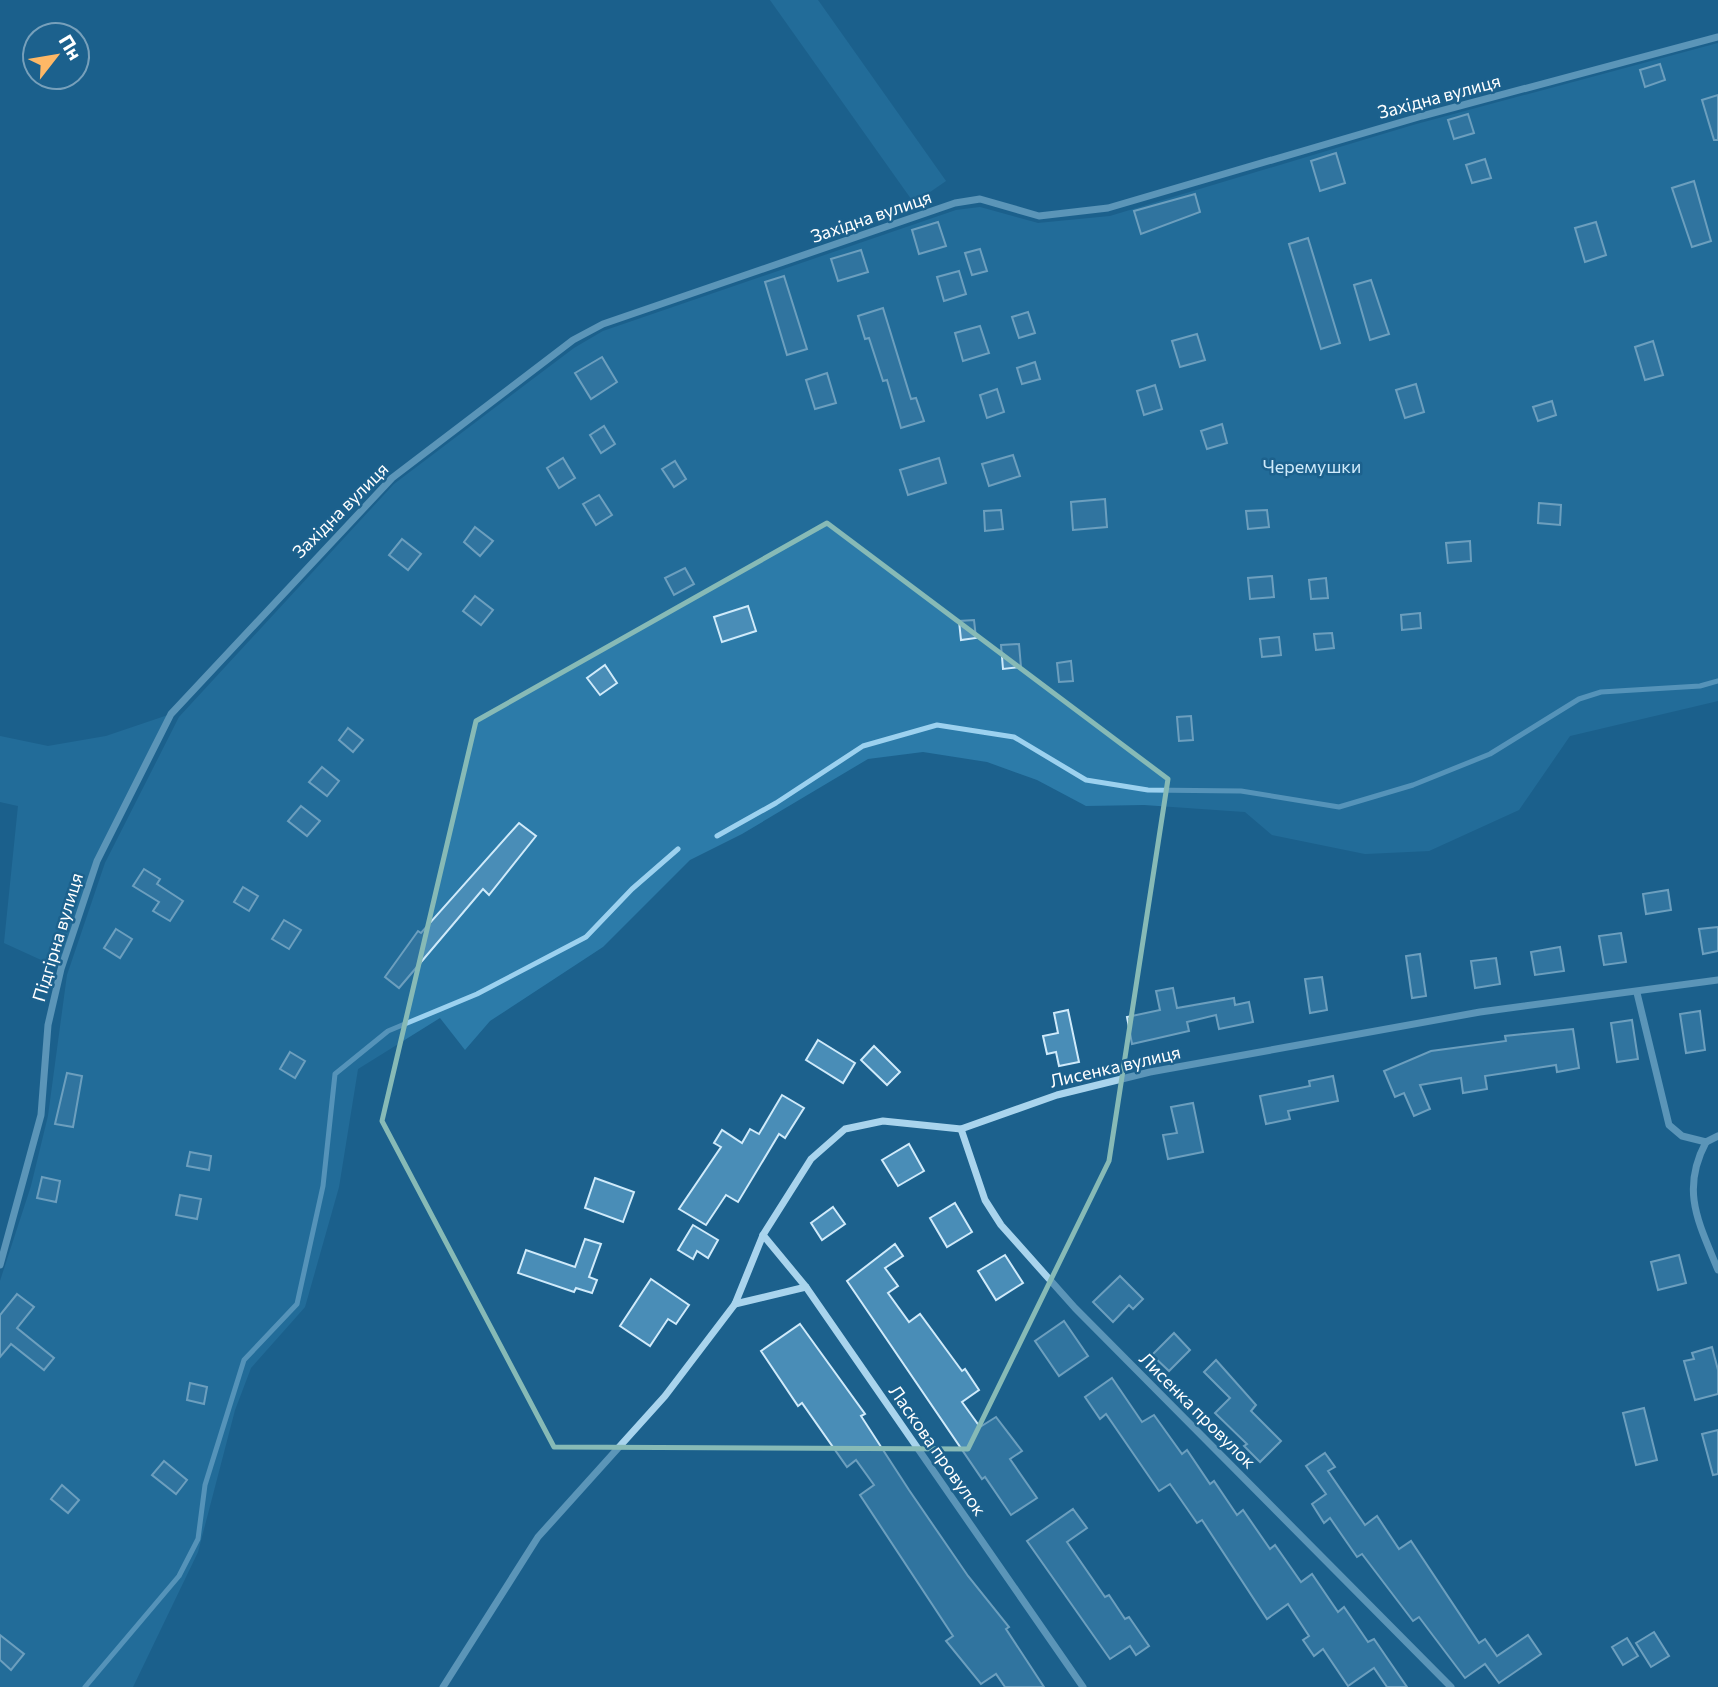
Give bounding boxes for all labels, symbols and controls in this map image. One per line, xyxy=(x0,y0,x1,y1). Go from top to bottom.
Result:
north arrow xyxy=(21,21,91,91)
text: Пн xyxy=(55,30,87,64)
street label: Західна вулиця xyxy=(1375,69,1503,123)
street label: Західна вулиця xyxy=(808,185,934,247)
park label: Черемушки xyxy=(1263,455,1361,477)
street label: Західна вулиця xyxy=(288,458,392,562)
street label: Підгірна вулиця xyxy=(27,870,87,1004)
street label: Лисенка вулиця xyxy=(1047,1040,1183,1092)
street label: Лисенка провулок xyxy=(1135,1347,1261,1473)
street label: Ласкова провулок xyxy=(885,1380,992,1520)

